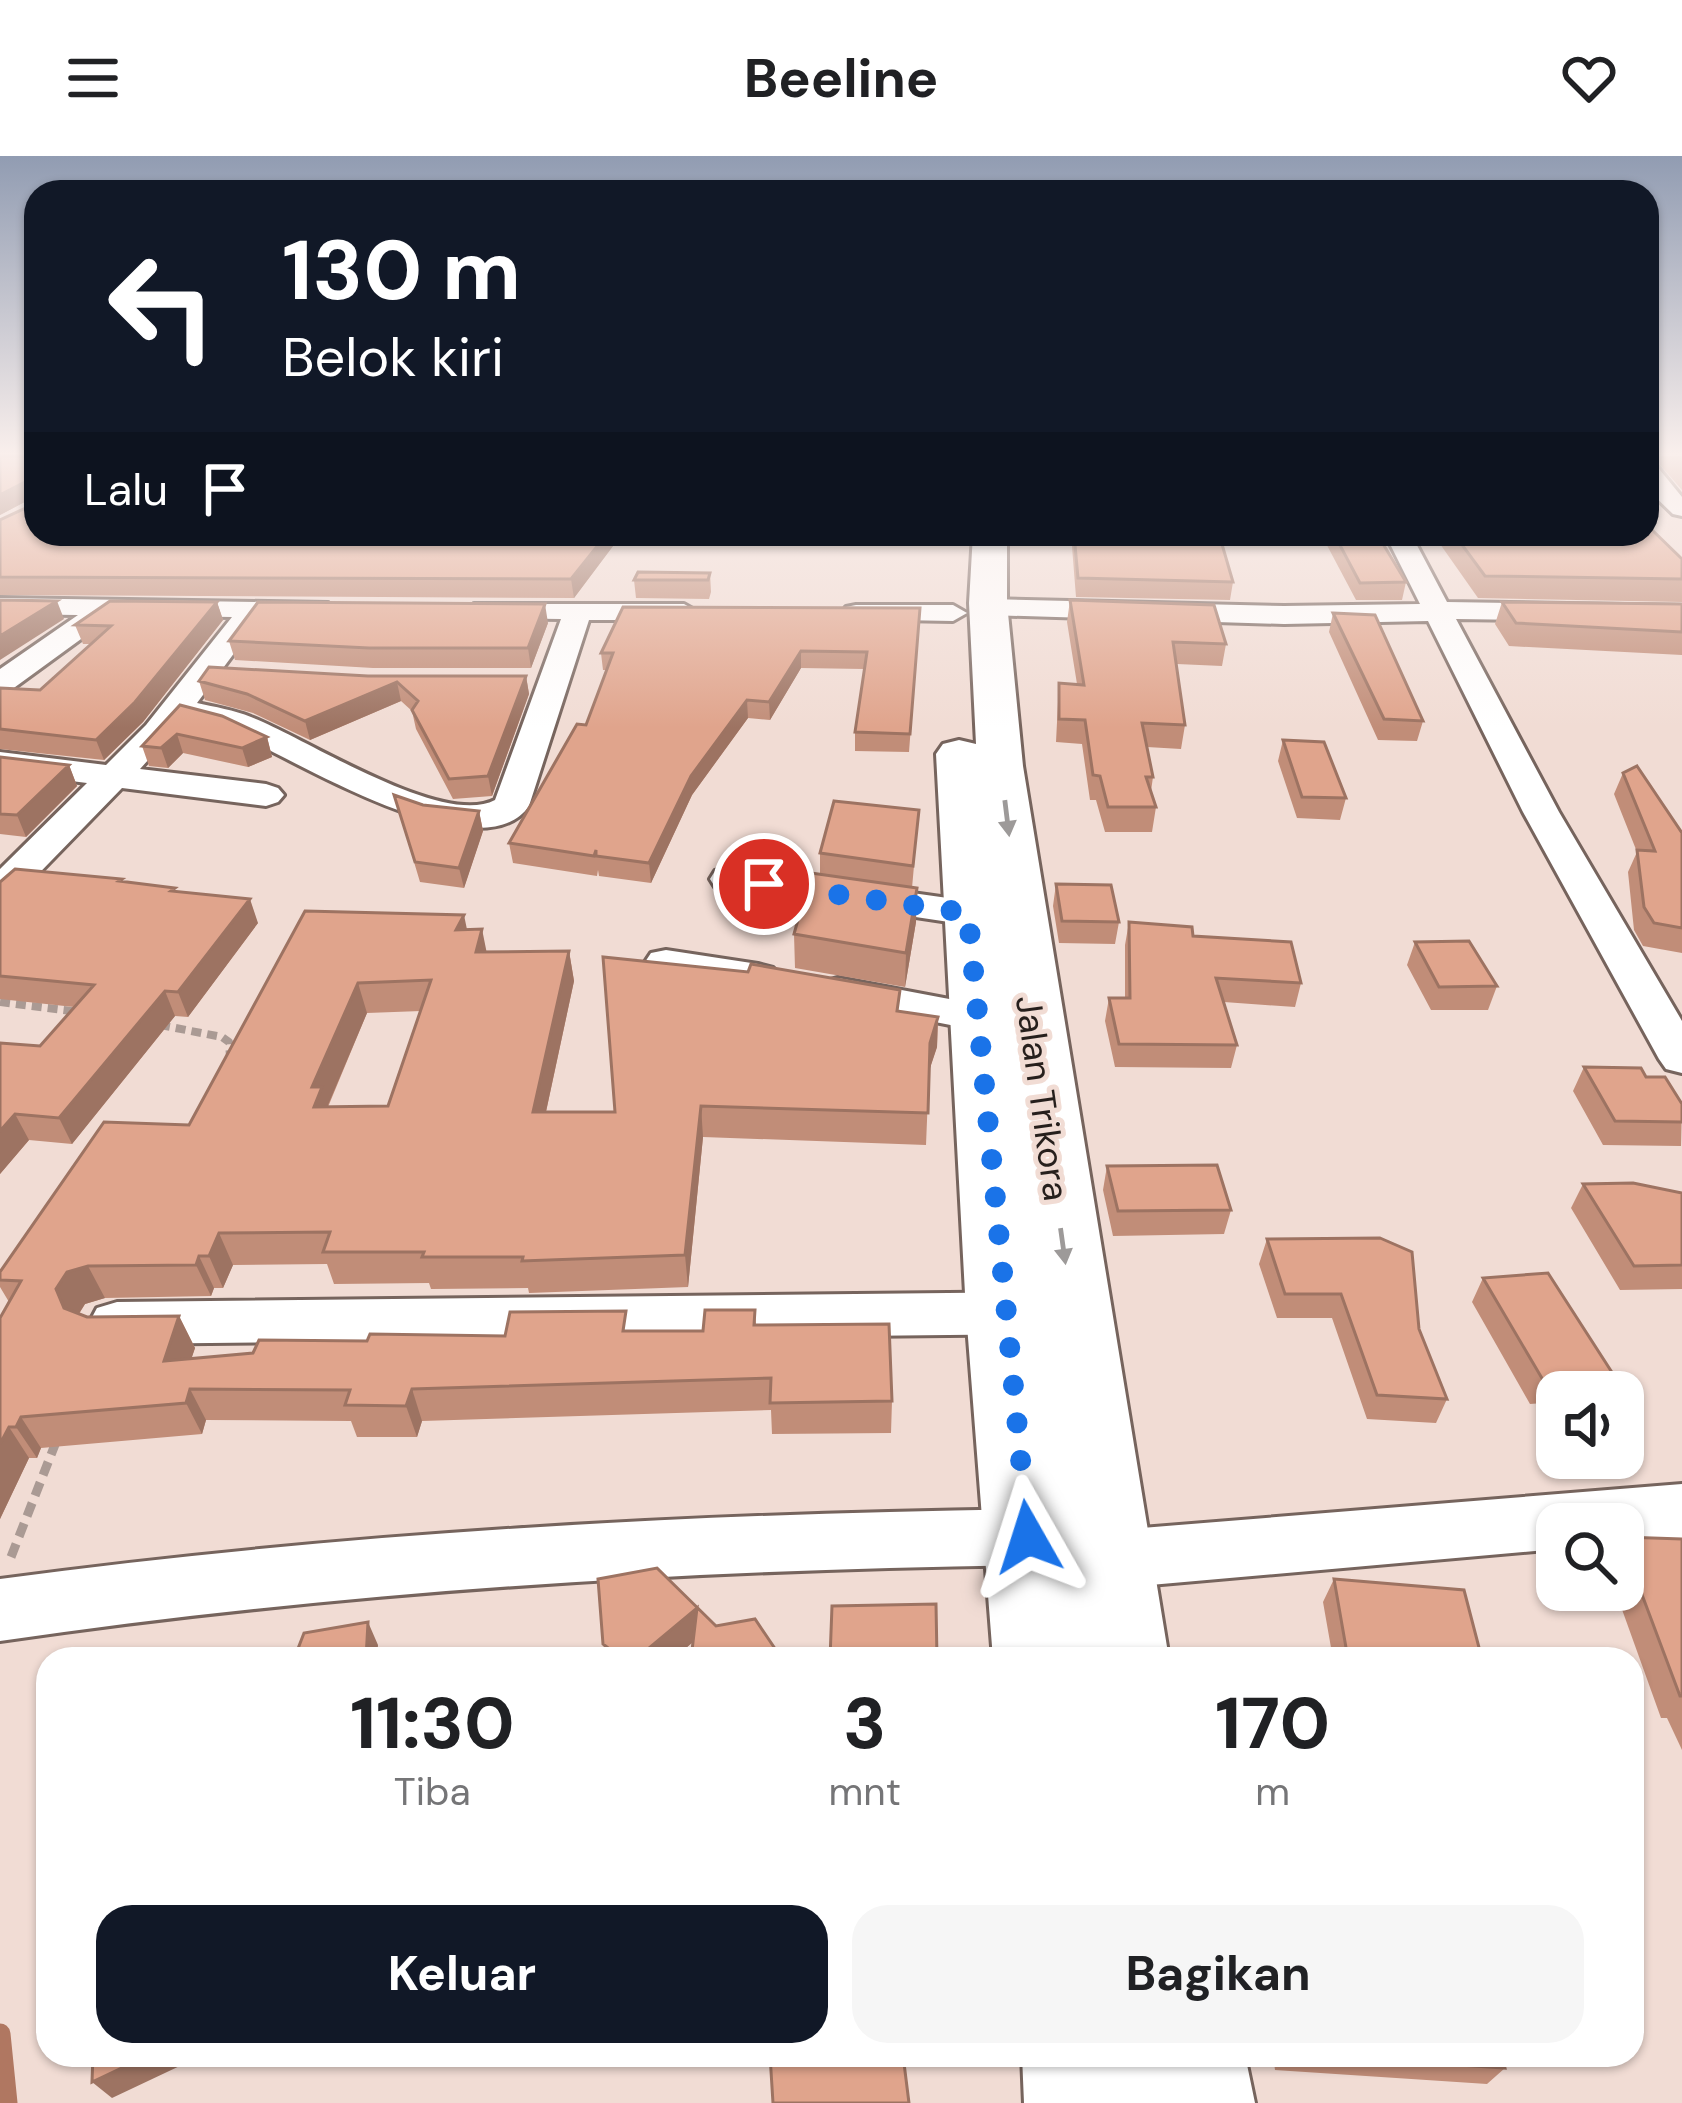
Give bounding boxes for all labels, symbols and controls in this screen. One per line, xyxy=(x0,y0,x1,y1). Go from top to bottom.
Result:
text: Beeline xyxy=(744,43,938,114)
icon: menu xyxy=(60,45,126,111)
icon: heart xyxy=(1556,45,1622,111)
text: 130 m xyxy=(282,216,521,325)
icon: left xyxy=(84,228,240,384)
text: Belok kiri xyxy=(282,322,504,393)
icon: arrive xyxy=(192,456,258,522)
text: Lalu xyxy=(84,460,168,519)
one-way arrow xyxy=(997,800,1016,837)
pin xyxy=(713,833,815,935)
icon: arrive xyxy=(731,851,797,917)
street label: Jalan Trikora xyxy=(1005,992,1080,1204)
one-way arrow xyxy=(1053,1228,1072,1266)
map controls xyxy=(1536,1371,1644,1611)
button: sound xyxy=(1536,1371,1644,1479)
position arrow xyxy=(965,1474,1091,1600)
button: search xyxy=(1536,1503,1644,1611)
text: 11:30 xyxy=(350,1677,515,1770)
text: 3 xyxy=(843,1677,887,1770)
text: 170 xyxy=(1215,1677,1330,1770)
text: Tiba xyxy=(394,1766,471,1817)
text: mnt xyxy=(829,1766,901,1817)
text: m xyxy=(1255,1766,1290,1817)
button: Keluar xyxy=(96,1905,828,2043)
button: Bagikan xyxy=(852,1905,1584,2043)

